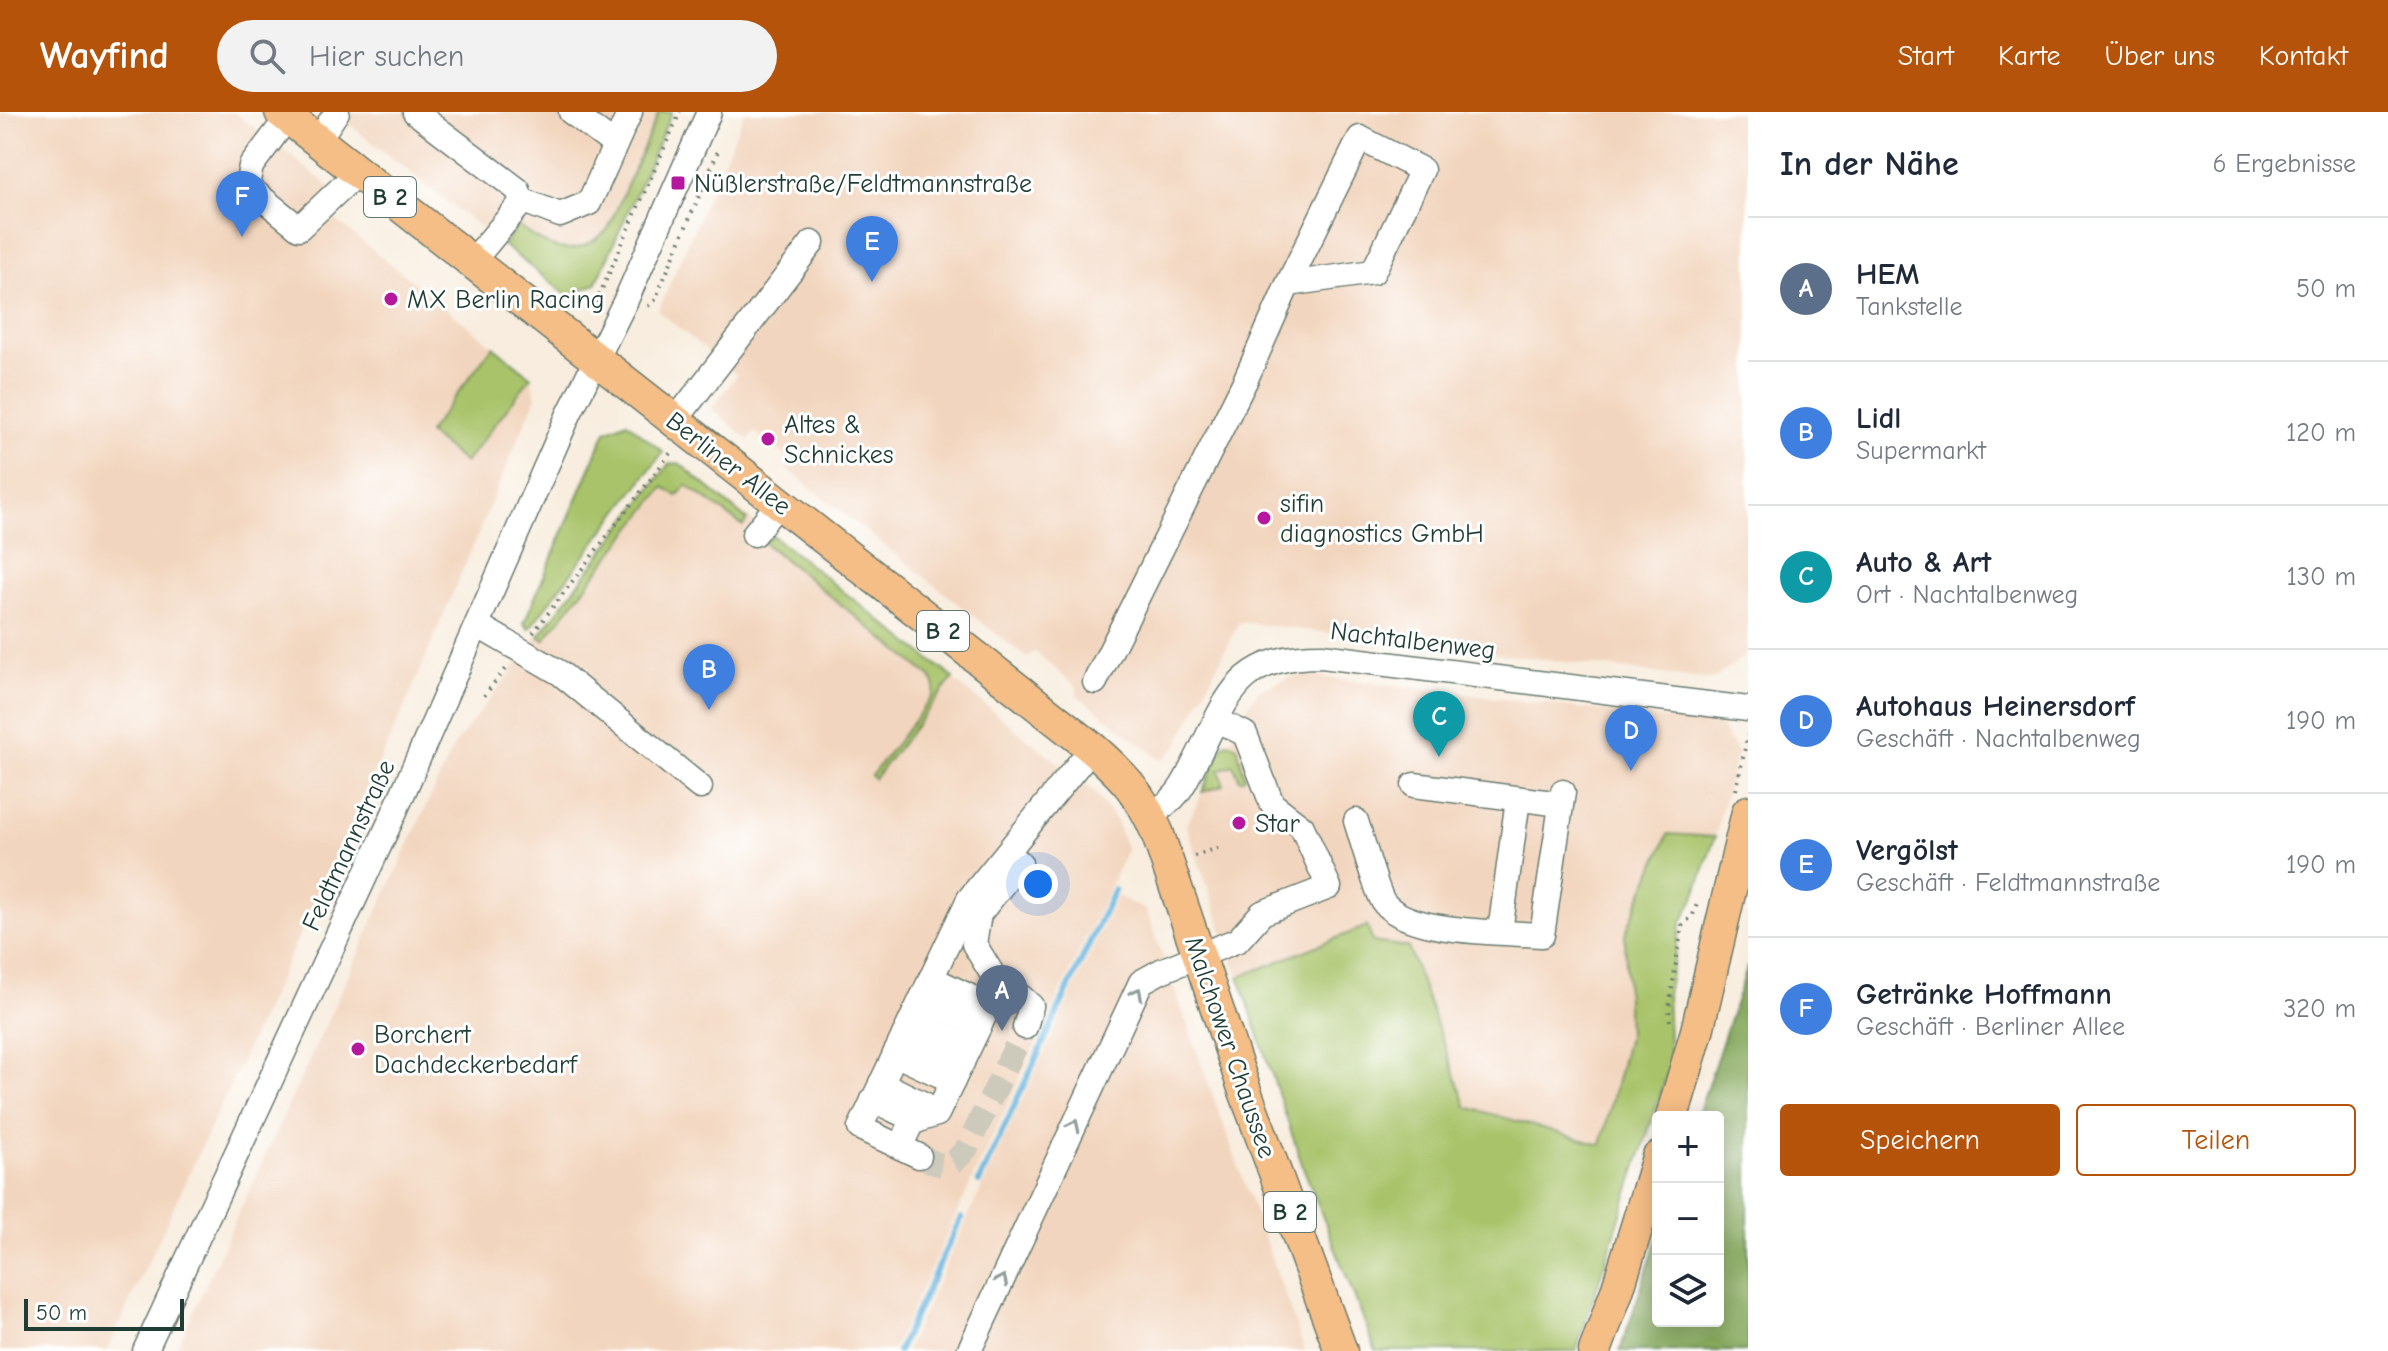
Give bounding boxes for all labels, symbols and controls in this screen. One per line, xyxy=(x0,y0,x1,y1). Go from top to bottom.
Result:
search box xyxy=(217,20,777,92)
text: Wayfind xyxy=(40,34,169,78)
icon: search xyxy=(245,34,289,78)
text: Hier suchen xyxy=(309,39,464,74)
text: Start xyxy=(1898,40,1954,72)
text: Karte xyxy=(1998,40,2061,72)
text: Über uns xyxy=(2105,40,2215,72)
text: Kontakt xyxy=(2259,40,2348,72)
text: In der Nähe xyxy=(1780,144,1959,184)
text: 6 Ergebnisse xyxy=(2212,149,2356,179)
place label: Nüßlerstraße/Feldtmannstraße xyxy=(694,169,1032,199)
pin: F xyxy=(216,171,268,237)
marker: Nüßlerstraße/Feldtmannstraße xyxy=(669,174,687,192)
road number: B 2 xyxy=(364,177,416,217)
pin: E xyxy=(846,216,898,282)
text: HEM xyxy=(1856,257,1919,292)
text: A xyxy=(1799,274,1813,304)
text: 50 m xyxy=(2296,274,2356,304)
place label: MX Berlin Racing xyxy=(407,285,605,315)
marker: MX Berlin Racing xyxy=(382,290,400,308)
text: Tankstelle xyxy=(1856,292,1962,322)
text: Lidl xyxy=(1856,401,1901,436)
street label: Berliner Allee xyxy=(660,406,797,522)
place label: Altes & Schnickes xyxy=(784,410,894,470)
text: B xyxy=(1798,418,1814,448)
text: 120 m xyxy=(2286,418,2356,448)
marker: Altes & Schnickes xyxy=(759,430,777,448)
text: Supermarkt xyxy=(1856,436,1986,466)
place label: sifin diagnostics GmbH xyxy=(1280,489,1484,549)
marker: sifin diagnostics GmbH xyxy=(1255,509,1273,527)
text: Auto & Art xyxy=(1856,545,1991,580)
text: C xyxy=(1798,562,1814,592)
text: 130 m xyxy=(2287,562,2356,592)
text: Ort · Nachtalbenweg xyxy=(1856,580,2078,610)
road number: B 2 xyxy=(917,611,969,651)
street label: Nachtalbenweg xyxy=(1329,616,1497,666)
pin: B xyxy=(683,644,735,710)
text: Autohaus Heinersdorf xyxy=(1856,689,2135,724)
pin: C xyxy=(1413,691,1465,757)
pin: D xyxy=(1605,705,1657,771)
text: D xyxy=(1798,706,1814,736)
text: 190 m xyxy=(2286,706,2356,736)
text: Geschäft · Nachtalbenweg xyxy=(1856,724,2141,754)
street label: Feldtmannstraße xyxy=(296,755,402,936)
place label: Star xyxy=(1255,809,1300,839)
marker: Star xyxy=(1230,814,1248,832)
text: Vergölst xyxy=(1856,833,1958,868)
text: E xyxy=(1798,850,1814,880)
text: 190 m xyxy=(2286,850,2356,880)
your location xyxy=(1018,864,1058,904)
text: Geschäft · Feldtmannstraße xyxy=(1856,868,2160,898)
street label: Malchower Chaussee xyxy=(1178,933,1282,1162)
pin: A xyxy=(976,965,1028,1031)
text: Getränke Hoffmann xyxy=(1856,977,2112,1012)
one-way arrow xyxy=(1128,987,1143,1001)
text: F xyxy=(1798,994,1814,1024)
text: 320 m xyxy=(2283,994,2356,1024)
text: Geschäft · Berliner Allee xyxy=(1856,1012,2125,1042)
place label: Borchert Dachdeckerbedarf xyxy=(374,1020,578,1080)
marker: Borchert Dachdeckerbedarf xyxy=(349,1040,367,1058)
button: Speichern xyxy=(1780,1104,2060,1176)
button: Teilen xyxy=(2076,1104,2356,1176)
map controls xyxy=(1652,1111,1724,1327)
button: + xyxy=(1652,1111,1724,1183)
one-way arrow xyxy=(1064,1119,1080,1133)
button: − xyxy=(1652,1183,1724,1255)
road number: B 2 xyxy=(1264,1192,1316,1232)
button: layers xyxy=(1652,1255,1724,1327)
one-way arrow xyxy=(992,1274,1008,1289)
scale bar xyxy=(24,1295,184,1331)
text: 50 m xyxy=(36,1300,87,1326)

